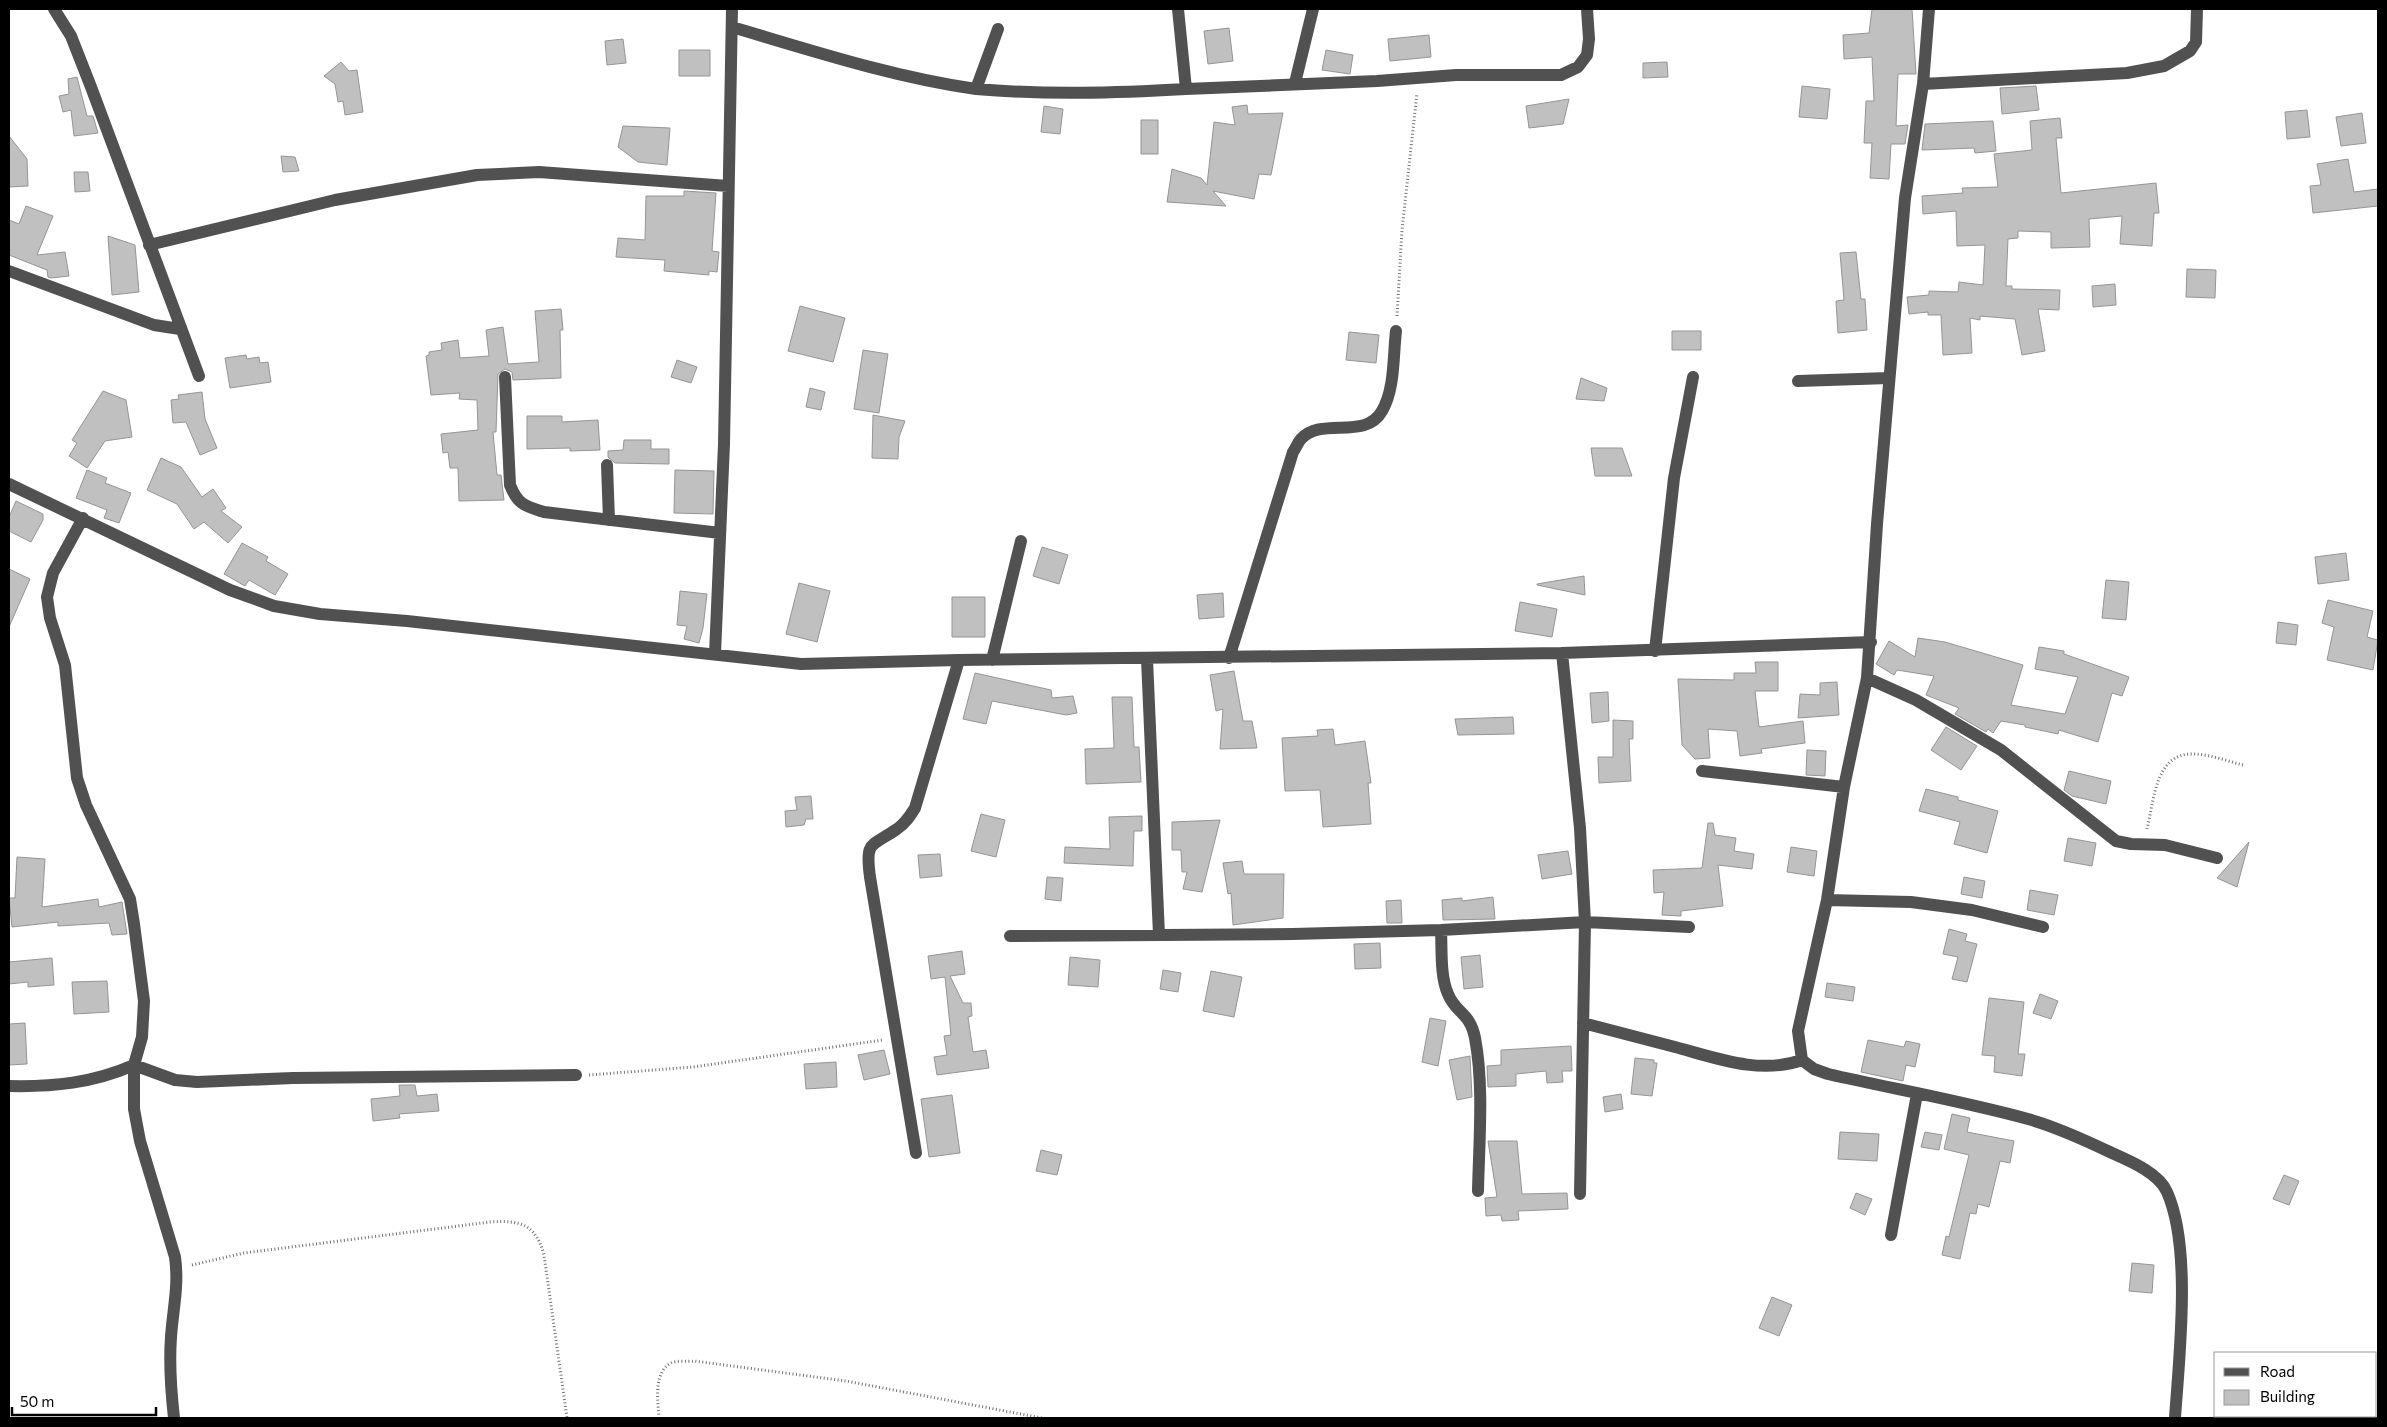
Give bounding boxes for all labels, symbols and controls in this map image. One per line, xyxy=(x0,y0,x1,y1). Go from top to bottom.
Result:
legend xyxy=(2214,1352,2377,1417)
text: Road xyxy=(2260,1362,2295,1380)
scale bar xyxy=(12,1384,156,1416)
text: Building xyxy=(2260,1387,2315,1405)
text: 50 m xyxy=(20,1392,54,1410)

